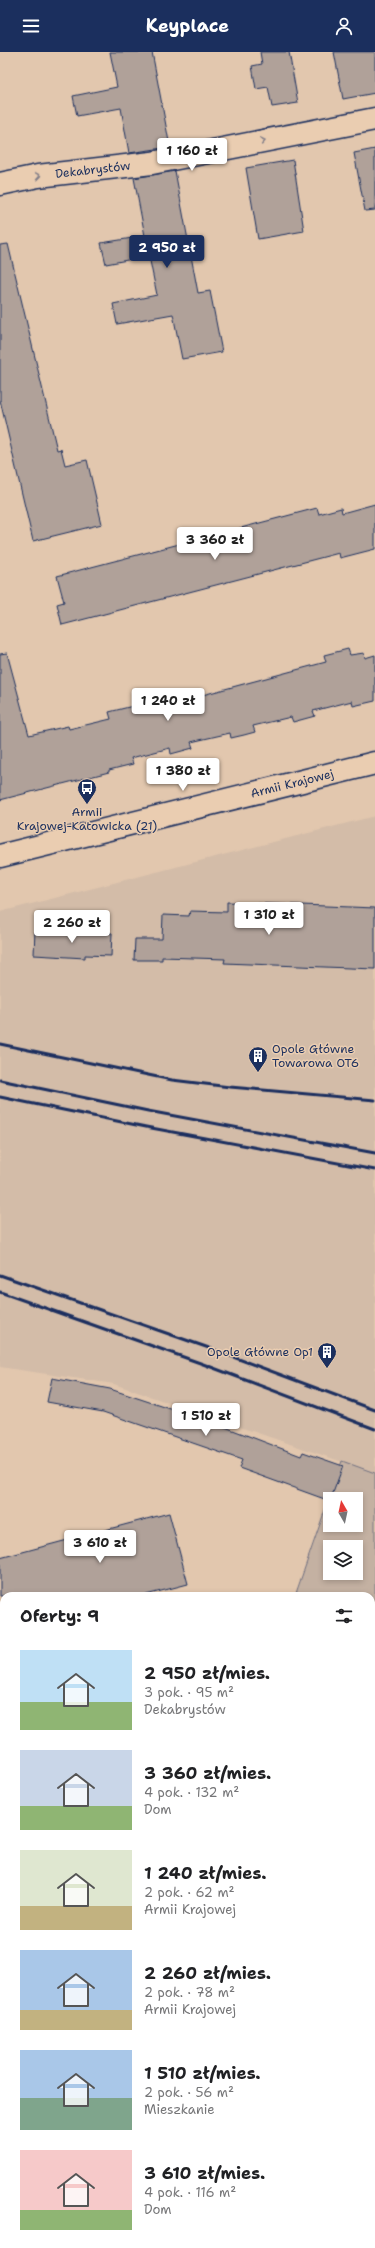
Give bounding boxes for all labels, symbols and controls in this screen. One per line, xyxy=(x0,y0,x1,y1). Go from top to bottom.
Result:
text: Keyplace xyxy=(146,14,229,38)
icon: menu xyxy=(20,15,42,37)
icon: person xyxy=(333,15,355,37)
one-way arrow xyxy=(260,137,266,145)
pin: 1 160 zł xyxy=(151,138,233,172)
text: 1 160 zł xyxy=(166,142,218,159)
street label: Dekabrystów xyxy=(54,157,132,182)
one-way arrow xyxy=(35,172,41,181)
pin: 2 950 zł xyxy=(126,235,208,269)
text: 2 950 zł xyxy=(138,239,196,256)
pin: 3 360 zł xyxy=(174,527,256,561)
text: 3 360 zł xyxy=(186,531,244,548)
pin: 1 240 zł xyxy=(127,688,209,722)
text: 1 240 zł xyxy=(141,692,195,709)
pin: 1 380 zł xyxy=(142,758,224,792)
text: 1 380 zł xyxy=(155,762,211,779)
street label: Armii Krajowej xyxy=(249,766,335,802)
bus stop icon: Armii Krajowej-Katowicka (21) xyxy=(76,777,98,805)
place label: Armii Krajowej-Katowicka (21) xyxy=(17,804,157,834)
pin: 1 310 zł xyxy=(228,902,310,936)
text: 1 310 zł xyxy=(243,906,295,923)
pin: 2 260 zł xyxy=(31,910,113,944)
text: 2 260 zł xyxy=(43,914,101,931)
place label: Opole Główne Towarowa OT6 xyxy=(272,1041,359,1071)
building icon: Opole Główne Towarowa OT6 xyxy=(247,1045,269,1073)
building icon: Opole Główne Op1 xyxy=(316,1341,338,1369)
place label: Opole Główne Op1 xyxy=(207,1344,313,1360)
pin: 1 510 zł xyxy=(165,1403,247,1437)
text: 1 510 zł xyxy=(181,1407,231,1424)
north arrow xyxy=(323,1492,363,1532)
map controls xyxy=(323,1492,363,1580)
pin: 3 610 zł xyxy=(59,1530,141,1564)
text: 3 610 zł xyxy=(73,1534,127,1551)
button: layers xyxy=(323,1540,363,1580)
text: Oferty: 9 xyxy=(20,1605,99,1627)
icon: filters xyxy=(333,1605,355,1627)
text: 2 950 zł/mies. xyxy=(144,1662,270,1684)
icon: home xyxy=(52,1666,100,1714)
text: 3 pok. · 95 m² xyxy=(144,1684,234,1701)
text: Dekabrystów xyxy=(144,1701,226,1718)
text: 3 360 zł/mies. xyxy=(144,1762,271,1784)
icon: home xyxy=(52,1766,100,1814)
text: 4 pok. · 132 m² xyxy=(144,1784,239,1801)
text: Dom xyxy=(144,1801,172,1818)
text: 1 240 zł/mies. xyxy=(144,1862,267,1884)
icon: home xyxy=(52,1866,100,1914)
text: 2 pok. · 62 m² xyxy=(144,1884,235,1901)
text: Armii Krajowej xyxy=(144,1901,236,1918)
text: 2 260 zł/mies. xyxy=(144,1962,271,1984)
icon: home xyxy=(52,1966,100,2014)
text: 2 pok. · 78 m² xyxy=(144,1984,235,2001)
text: Armii Krajowej xyxy=(144,2001,236,2018)
text: 1 510 zł/mies. xyxy=(144,2062,261,2084)
icon: home xyxy=(52,2066,100,2114)
text: 2 pok. · 56 m² xyxy=(144,2084,234,2101)
text: Mieszkanie xyxy=(144,2101,215,2118)
text: 3 610 zł/mies. xyxy=(144,2162,265,2184)
icon: home xyxy=(52,2166,100,2214)
text: 4 pok. · 116 m² xyxy=(144,2184,236,2201)
text: Dom xyxy=(144,2201,172,2218)

